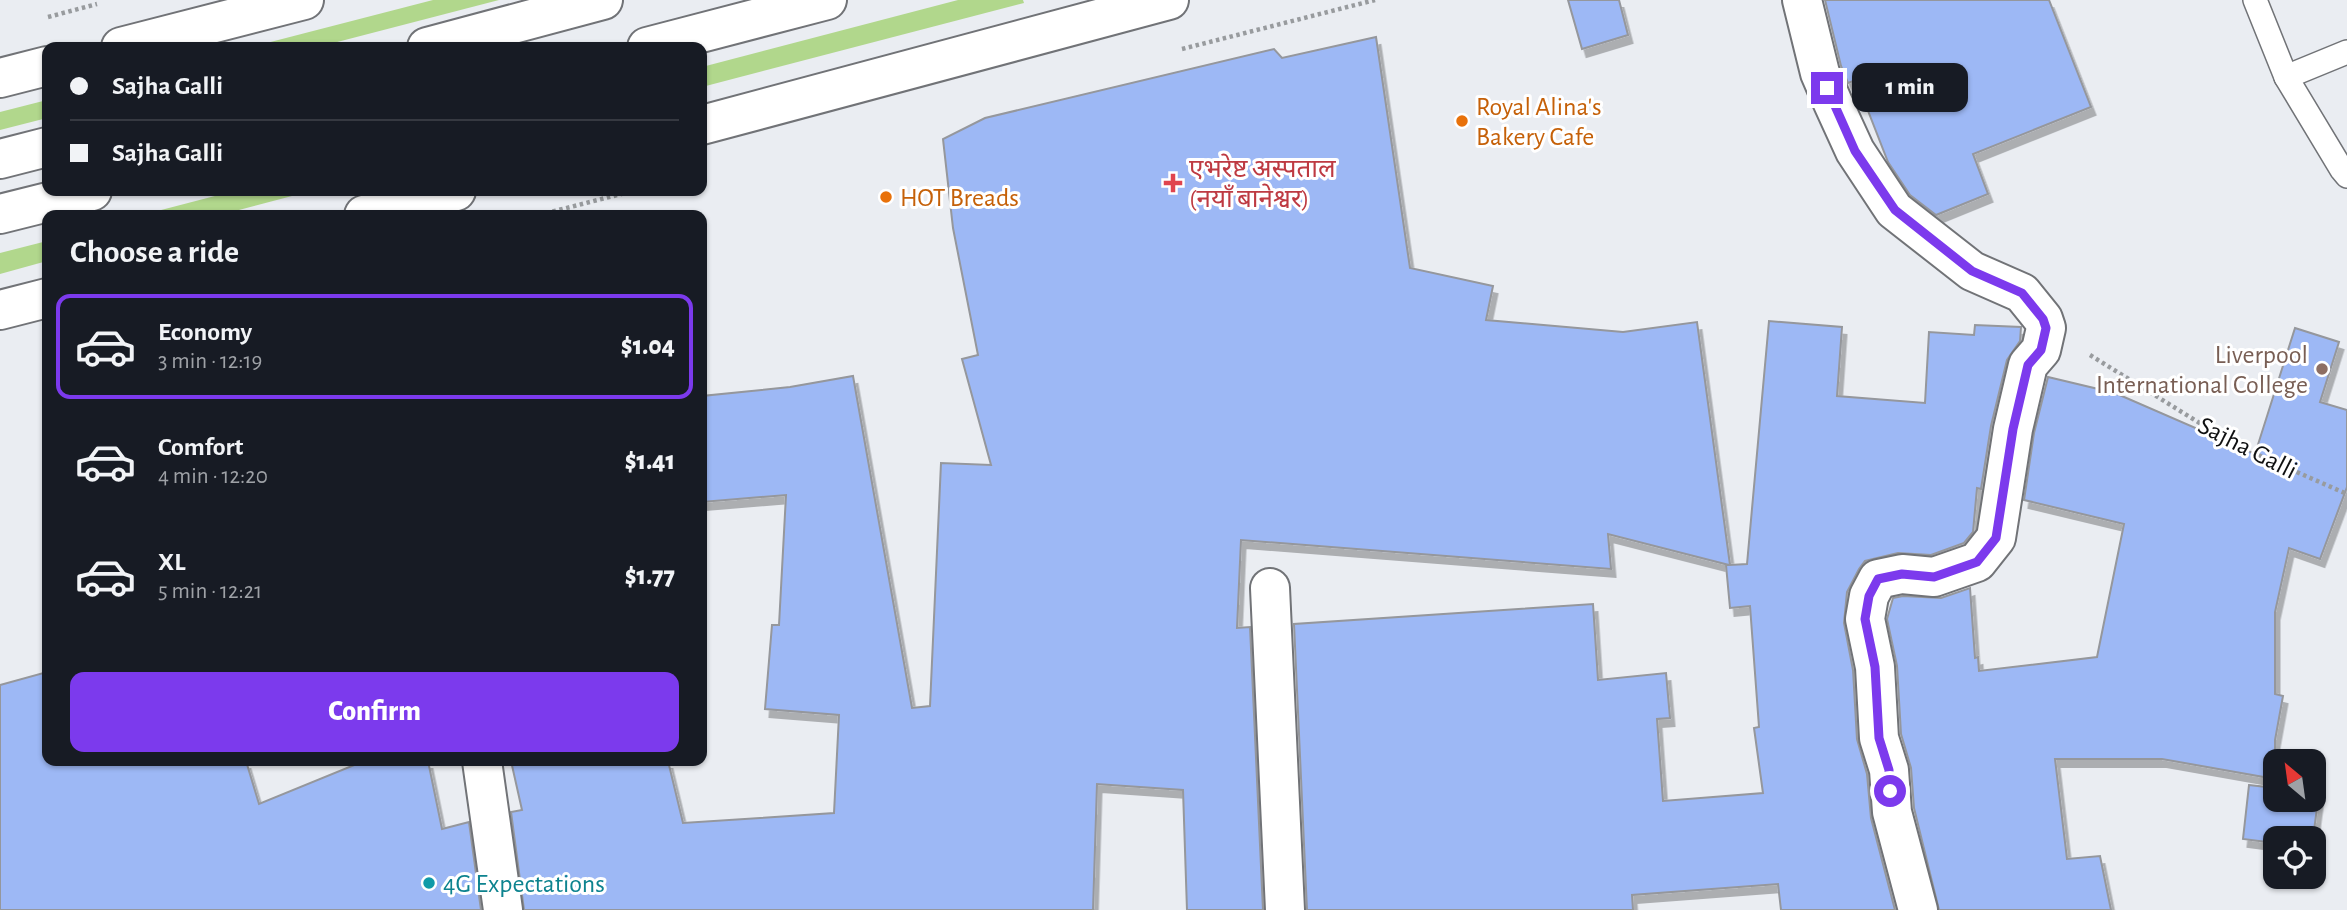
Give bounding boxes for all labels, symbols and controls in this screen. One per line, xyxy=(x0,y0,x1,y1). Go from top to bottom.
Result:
callout: 1 min xyxy=(1852,64,1967,112)
route end xyxy=(1811,72,1843,104)
text: Sajha Galli xyxy=(112,73,223,99)
text: 1 min xyxy=(1886,76,1934,99)
place label: Royal Alina's Bakery Cafe xyxy=(1476,94,1602,150)
marker: Royal Alina's Bakery Cafe xyxy=(1454,113,1470,129)
text: Sajha Galli xyxy=(112,140,223,166)
place label: एभरेष्ट अस्पताल (नयाँ बानेश्वर) xyxy=(1189,153,1336,212)
marker: एभरेष्ट अस्पताल (नयाँ बानेश्वर) xyxy=(1163,173,1183,193)
place label: HOT Breads xyxy=(900,185,1019,211)
marker: HOT Breads xyxy=(878,189,894,205)
text: Choose a ride xyxy=(70,236,239,268)
icon: car xyxy=(74,315,137,378)
text: Economy xyxy=(158,319,252,345)
text: $1.04 xyxy=(621,333,675,359)
place label: Liverpool International College xyxy=(2096,342,2308,398)
text: 3 min · 12:19 xyxy=(158,350,262,373)
marker: Liverpool International College xyxy=(2314,361,2330,377)
street label: Sajha Galli xyxy=(2194,412,2301,484)
icon: car xyxy=(74,430,137,493)
text: Comfort xyxy=(158,434,243,460)
text: $1.41 xyxy=(625,448,675,474)
text: 4 min · 12:20 xyxy=(158,465,268,488)
icon: car xyxy=(74,545,137,608)
text: XL xyxy=(158,549,185,575)
text: $1.77 xyxy=(625,563,675,589)
text: 5 min · 12:21 xyxy=(158,580,262,603)
button: Confirm xyxy=(70,672,679,752)
north arrow xyxy=(2263,749,2326,812)
map controls xyxy=(2263,749,2326,889)
route start xyxy=(1874,775,1906,807)
button: locate xyxy=(2263,826,2326,889)
place label: 4G Expectations xyxy=(443,871,605,897)
marker: 4G Expectations xyxy=(421,875,437,891)

